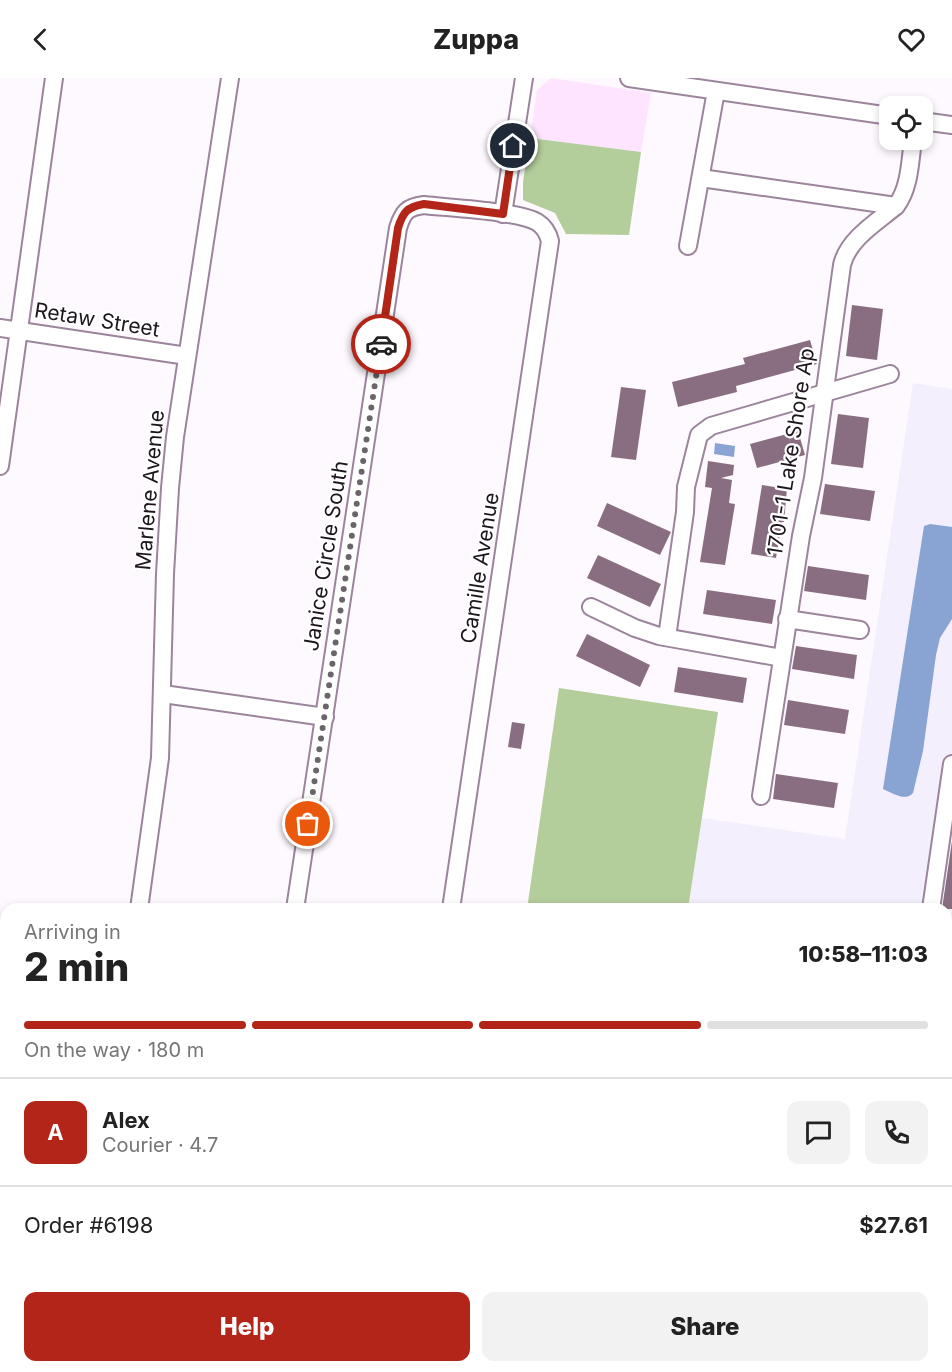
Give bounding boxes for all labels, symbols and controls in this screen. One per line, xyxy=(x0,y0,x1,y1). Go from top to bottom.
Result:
icon: back xyxy=(24,23,57,56)
text: Zuppa xyxy=(433,23,519,56)
icon: heart xyxy=(895,23,928,56)
map controls xyxy=(879,96,933,150)
button: locate xyxy=(879,96,933,150)
pin xyxy=(487,120,538,171)
icon: home xyxy=(496,129,529,162)
street label: Retaw Street xyxy=(33,297,162,342)
courier xyxy=(351,314,411,374)
icon: car xyxy=(365,328,398,361)
street label: 1701-1 Lake Shore Ap xyxy=(762,346,819,558)
street label: Marlene Avenue xyxy=(130,409,169,571)
street label: Janice Circle South xyxy=(298,459,353,653)
street label: Camille Avenue xyxy=(455,491,504,645)
pin xyxy=(282,798,333,849)
icon: bag xyxy=(291,807,324,840)
text: Arriving in xyxy=(24,920,121,944)
text: 10:58–11:03 xyxy=(799,941,928,967)
text: 2 min xyxy=(24,943,129,990)
text: On the way · 180 m xyxy=(24,1038,204,1062)
button: chat xyxy=(787,1101,850,1164)
button: phone xyxy=(865,1101,928,1164)
text: Alex xyxy=(102,1107,150,1133)
text: A xyxy=(47,1119,64,1145)
text: Courier · 4.7 xyxy=(102,1133,218,1157)
text: Order #6198 xyxy=(24,1212,153,1238)
text: $27.61 xyxy=(859,1212,928,1238)
button: Help xyxy=(24,1292,470,1361)
button: Share xyxy=(482,1292,928,1361)

